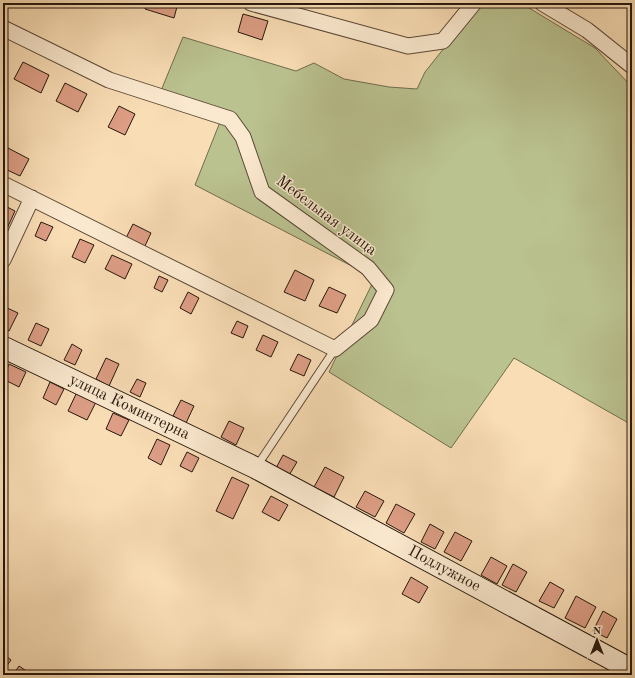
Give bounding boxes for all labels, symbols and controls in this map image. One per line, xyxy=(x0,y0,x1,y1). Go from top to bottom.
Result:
street label: Мебельная улица xyxy=(273,173,379,259)
street label: улица Коминтерна xyxy=(66,372,192,443)
street label: Подлужное xyxy=(405,543,483,595)
north arrow xyxy=(577,620,617,660)
text: N xyxy=(593,626,602,637)

